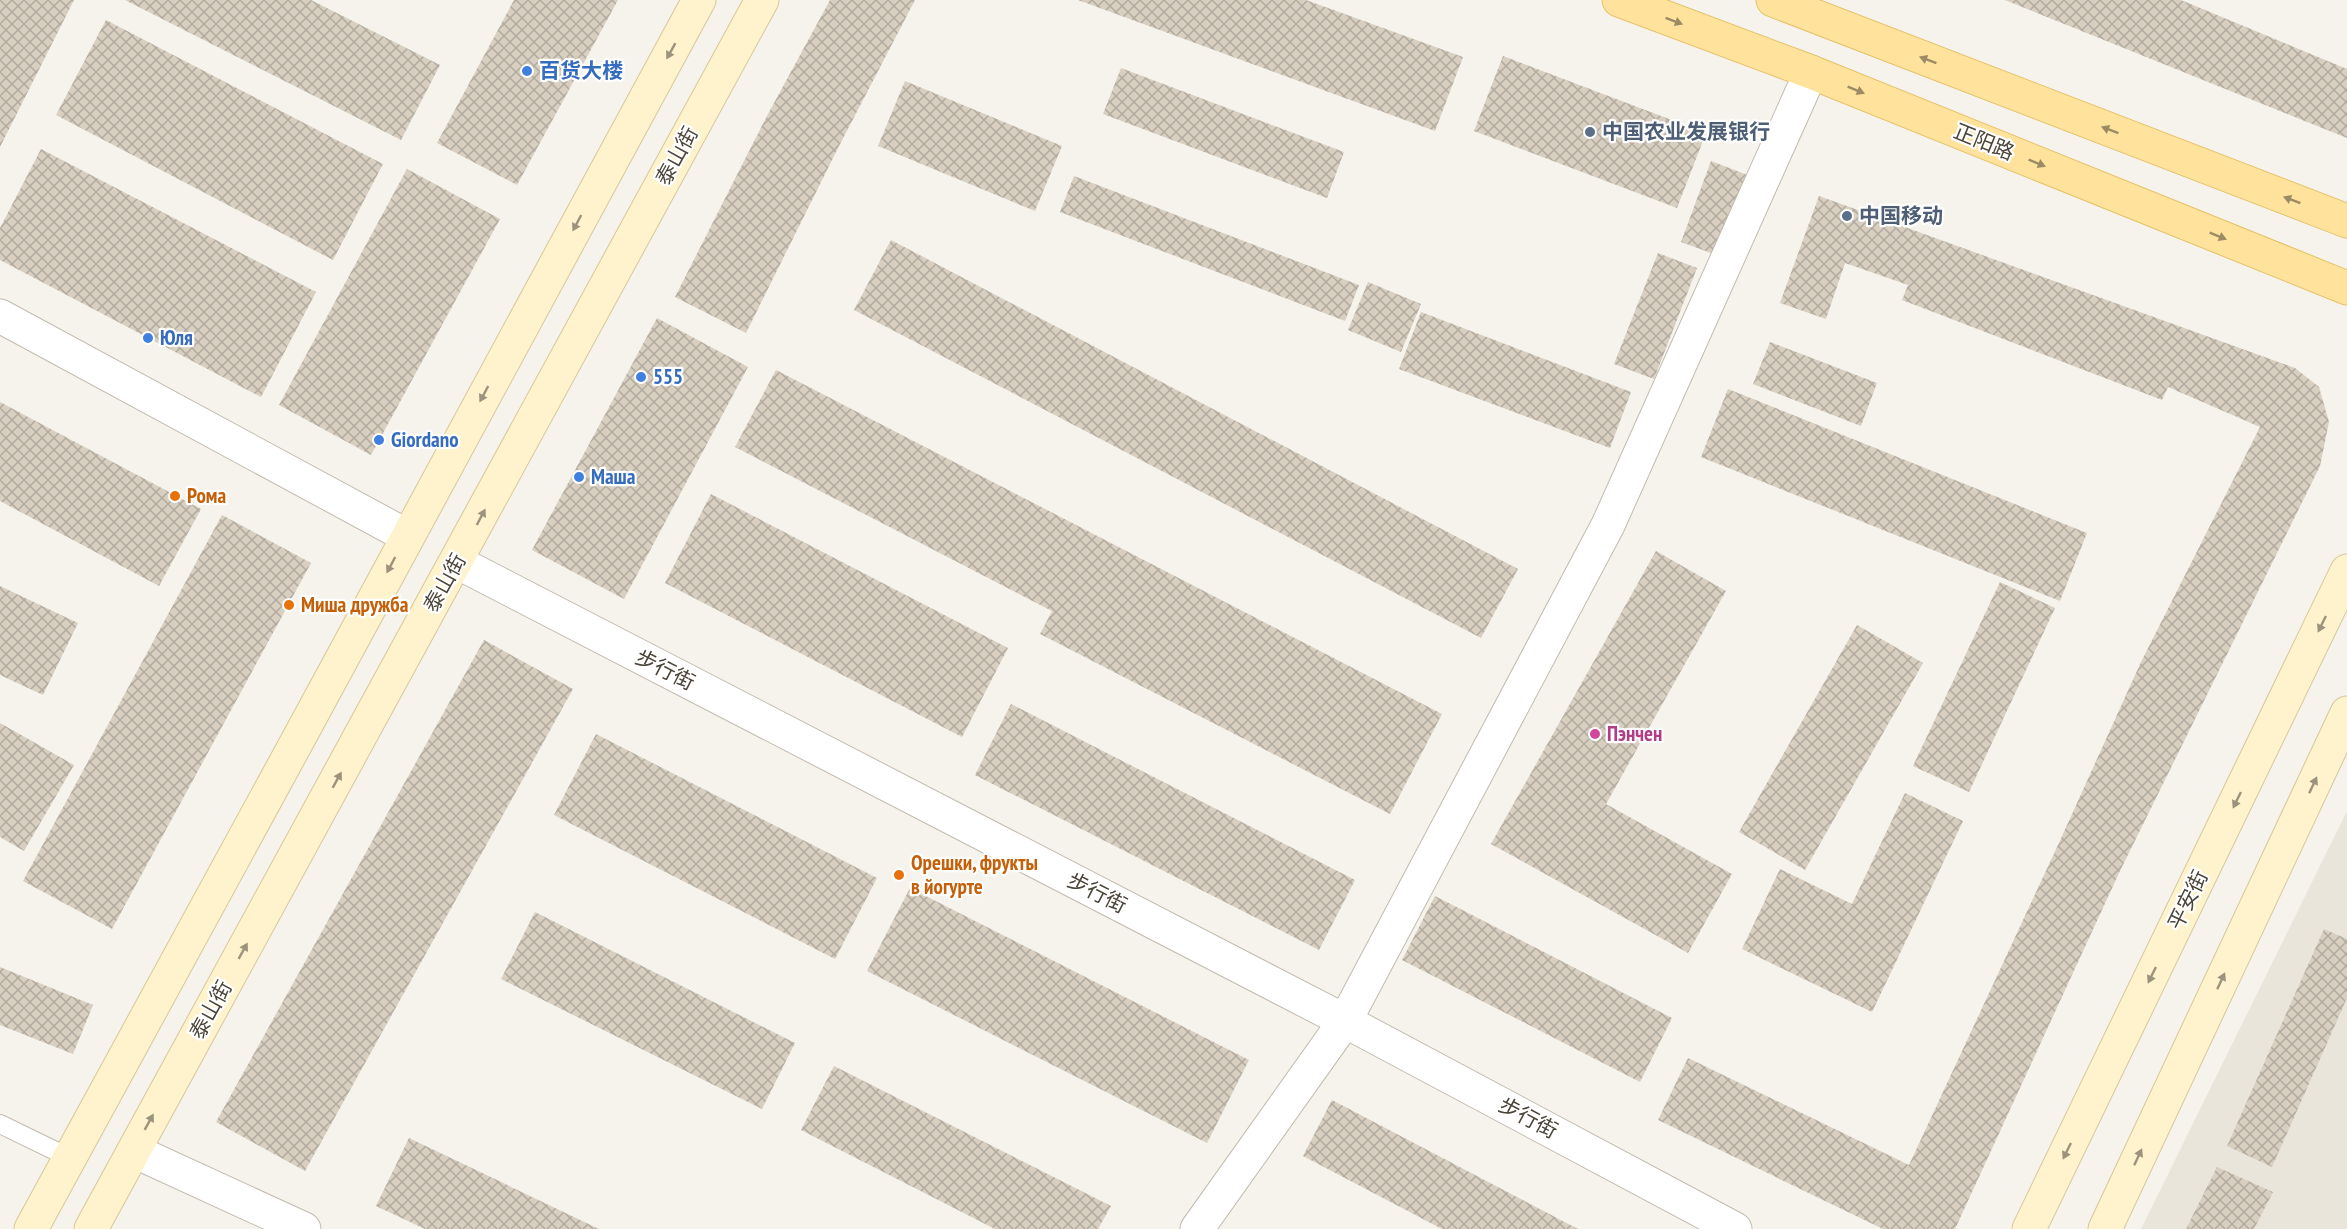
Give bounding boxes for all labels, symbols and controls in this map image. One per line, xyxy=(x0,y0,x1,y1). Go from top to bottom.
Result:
one-way arrow xyxy=(1665,16,1683,26)
one-way arrow xyxy=(666,43,676,60)
one-way arrow xyxy=(1919,54,1937,64)
place label: 百货大楼 xyxy=(539,57,623,84)
marker: 百货大楼 xyxy=(520,64,534,78)
one-way arrow xyxy=(1848,85,1866,95)
street label: 正阳路 xyxy=(1950,117,2018,166)
place label: 中国农业发展银行 xyxy=(1602,118,1770,145)
street label: 泰山街 xyxy=(649,122,704,190)
one-way arrow xyxy=(2101,124,2119,134)
marker: 中国农业发展银行 xyxy=(1583,125,1597,139)
one-way arrow xyxy=(2029,158,2047,168)
one-way arrow xyxy=(2283,194,2301,204)
place label: 中国移动 xyxy=(1859,202,1943,229)
marker: 中国移动 xyxy=(1840,209,1854,223)
one-way arrow xyxy=(572,214,582,231)
one-way arrow xyxy=(2209,232,2227,241)
place label: Юля xyxy=(160,324,193,351)
marker: Юля xyxy=(141,331,155,345)
place label: 555 xyxy=(653,363,683,390)
marker: 555 xyxy=(634,370,648,384)
one-way arrow xyxy=(479,386,489,403)
place label: Giordano xyxy=(391,426,459,453)
marker: Giordano xyxy=(372,433,386,447)
place label: Маша xyxy=(591,463,636,490)
marker: Маша xyxy=(572,470,586,484)
place label: Рома xyxy=(187,482,226,509)
marker: Рома xyxy=(168,489,182,503)
one-way arrow xyxy=(476,508,486,525)
street label: 泰山街 xyxy=(417,549,472,617)
one-way arrow xyxy=(387,557,396,574)
place label: Миша дружба xyxy=(301,591,409,618)
marker: Миша дружба xyxy=(282,598,296,612)
one-way arrow xyxy=(2317,616,2326,633)
street label: 步行街 xyxy=(631,643,699,696)
place label: Пэнчен xyxy=(1607,720,1662,747)
marker: Пэнчен xyxy=(1588,727,1602,741)
one-way arrow xyxy=(332,772,342,789)
one-way arrow xyxy=(2309,777,2318,794)
one-way arrow xyxy=(2232,791,2241,808)
place label: Орешки, фрукты в йогурте xyxy=(911,849,1038,900)
street label: 步行街 xyxy=(1063,866,1131,919)
street label: 平安街 xyxy=(2162,866,2213,934)
marker: Орешки, фрукты в йогурте xyxy=(892,868,906,882)
one-way arrow xyxy=(238,943,248,960)
one-way arrow xyxy=(2147,967,2156,984)
one-way arrow xyxy=(2217,972,2226,989)
street label: 泰山街 xyxy=(183,976,238,1044)
street label: 步行街 xyxy=(1494,1091,1562,1144)
one-way arrow xyxy=(144,1114,154,1131)
one-way arrow xyxy=(2062,1142,2071,1159)
one-way arrow xyxy=(2134,1149,2143,1166)

